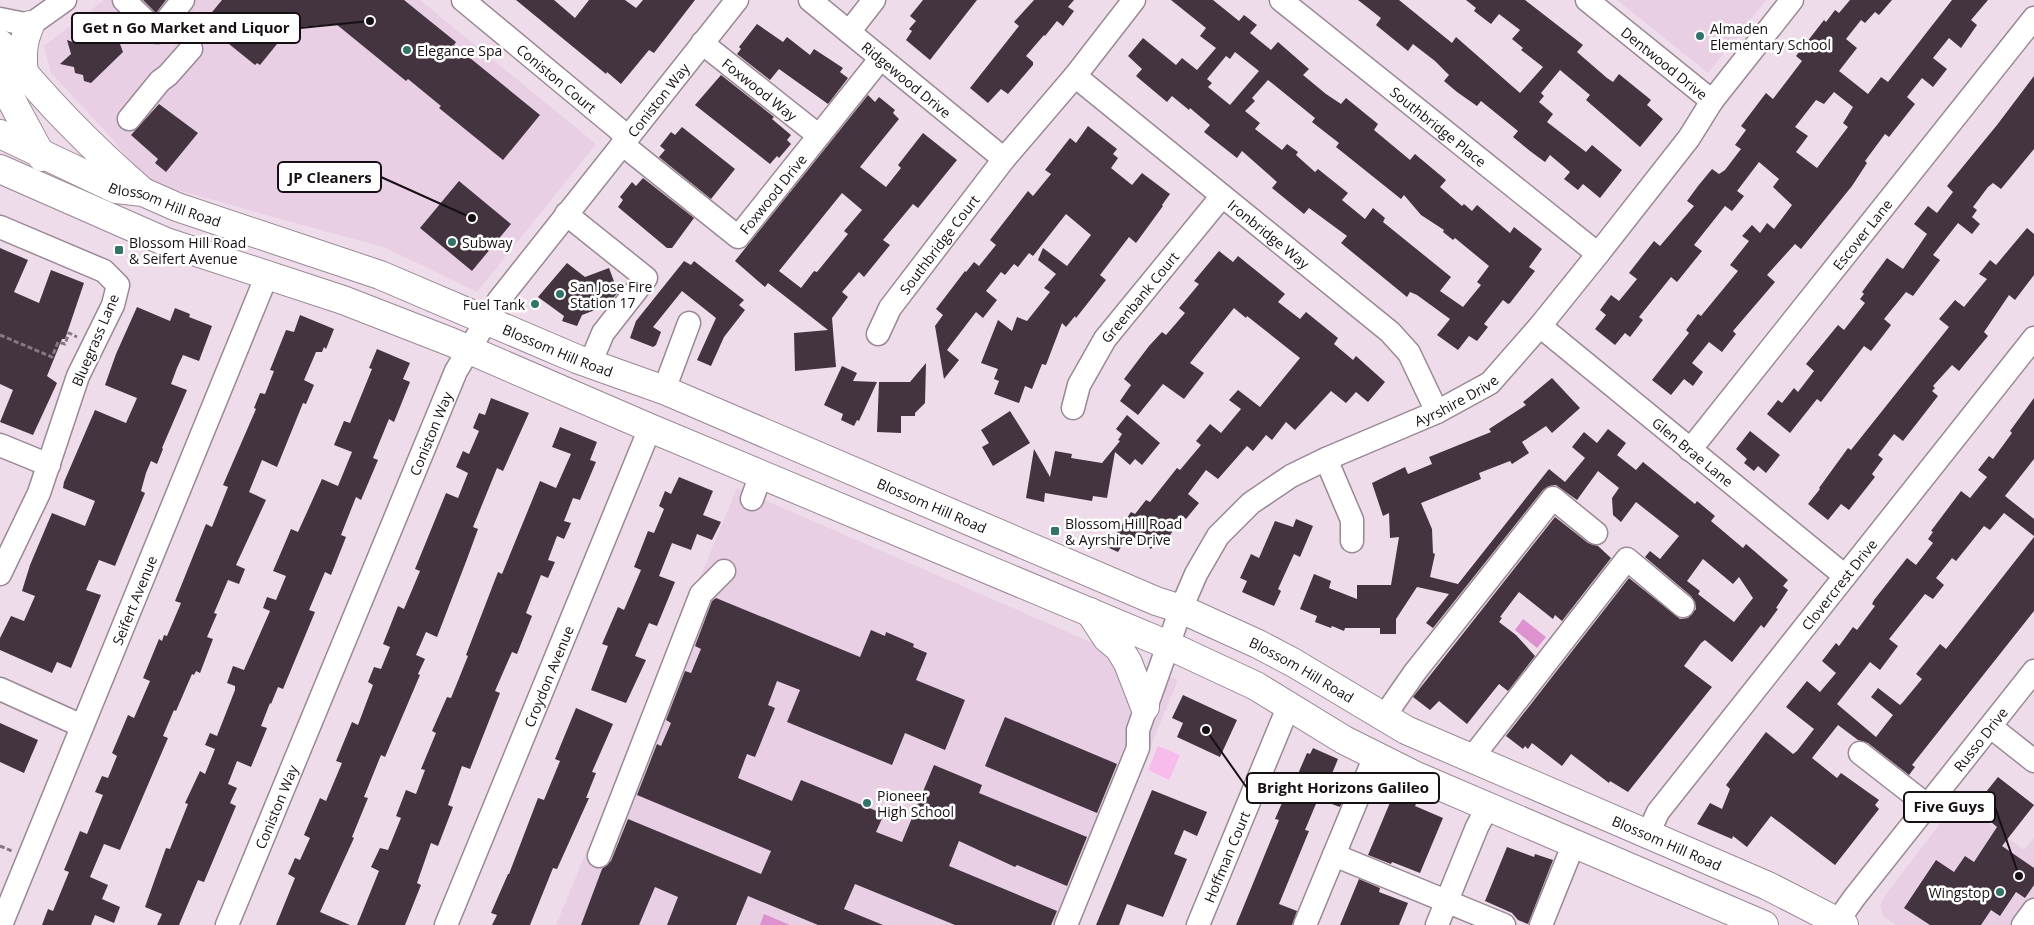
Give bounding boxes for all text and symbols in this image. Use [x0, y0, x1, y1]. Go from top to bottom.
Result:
callout: Get n Go Market and Liquor [72, 13, 300, 43]
text: Get n Go Market and Liquor [82, 17, 290, 37]
place label: Almaden Elementary School [1710, 19, 1831, 54]
street label: Dentwood Drive [1618, 22, 1712, 104]
marker: Almaden Elementary School [1694, 30, 1706, 42]
street label: Ridgewood Drive [858, 37, 956, 122]
street label: Coniston Court [513, 39, 601, 117]
place label: Elegance Spa [417, 41, 502, 60]
marker: Elegance Spa [401, 44, 413, 56]
street label: Foxwood Way [719, 53, 802, 125]
street label: Coniston Way [623, 58, 694, 141]
street label: Southbridge Place [1387, 82, 1491, 171]
street label: Foxwood Drive [735, 150, 810, 238]
callout: JP Cleaners [278, 162, 381, 192]
text: JP Cleaners [286, 167, 372, 187]
street label: Blossom Hill Road [106, 177, 224, 231]
street label: Southbridge Court [895, 191, 983, 298]
street label: Ironbridge Way [1224, 195, 1315, 273]
street label: Escover Lane [1828, 195, 1896, 273]
place label: Blossom Hill Road & Seifert Avenue [129, 233, 246, 268]
place label: Subway [462, 233, 513, 252]
marker: Subway [446, 236, 458, 248]
marker: Blossom Hill Road & Seifert Avenue [113, 244, 125, 256]
street label: Greenbank Court [1096, 247, 1183, 347]
place label: San Jose Fire Station 17 [570, 277, 653, 312]
marker: San Jose Fire Station 17 [554, 288, 566, 300]
street label: Bluegrass Lane [67, 291, 123, 389]
place label: Fuel Tank [463, 295, 526, 314]
marker: Fuel Tank [529, 298, 541, 310]
street label: Blossom Hill Road [500, 319, 616, 381]
street label: Ayrshire Drive [1411, 371, 1502, 430]
street label: Coniston Way [404, 387, 456, 478]
street label: Glen Brae Lane [1649, 413, 1738, 490]
street label: Blossom Hill Road [874, 473, 990, 537]
place label: Blossom Hill Road & Ayrshire Drive [1065, 514, 1182, 549]
marker: Blossom Hill Road & Ayrshire Drive [1049, 525, 1061, 537]
street label: Clovercrest Drive [1797, 535, 1881, 634]
street label: Seifert Avenue [107, 553, 161, 648]
street label: Croydon Avenue [519, 622, 577, 730]
street label: Blossom Hill Road [1247, 632, 1358, 706]
street label: Russo Drive [1949, 703, 2012, 775]
street label: Coniston Way [250, 761, 302, 852]
callout: Bright Horizons Galileo [1247, 773, 1439, 803]
text: Bright Horizons Galileo [1257, 777, 1429, 797]
place label: Pioneer High School [877, 786, 954, 821]
callout: Five Guys [1904, 792, 1995, 822]
text: Five Guys [1914, 796, 1984, 816]
marker: Pioneer High School [861, 797, 873, 809]
street label: Hoffman Court [1199, 808, 1254, 905]
street label: Blossom Hill Road [1609, 811, 1725, 874]
place label: Wingstop [1929, 883, 1990, 902]
marker: Wingstop [1994, 886, 2006, 898]

